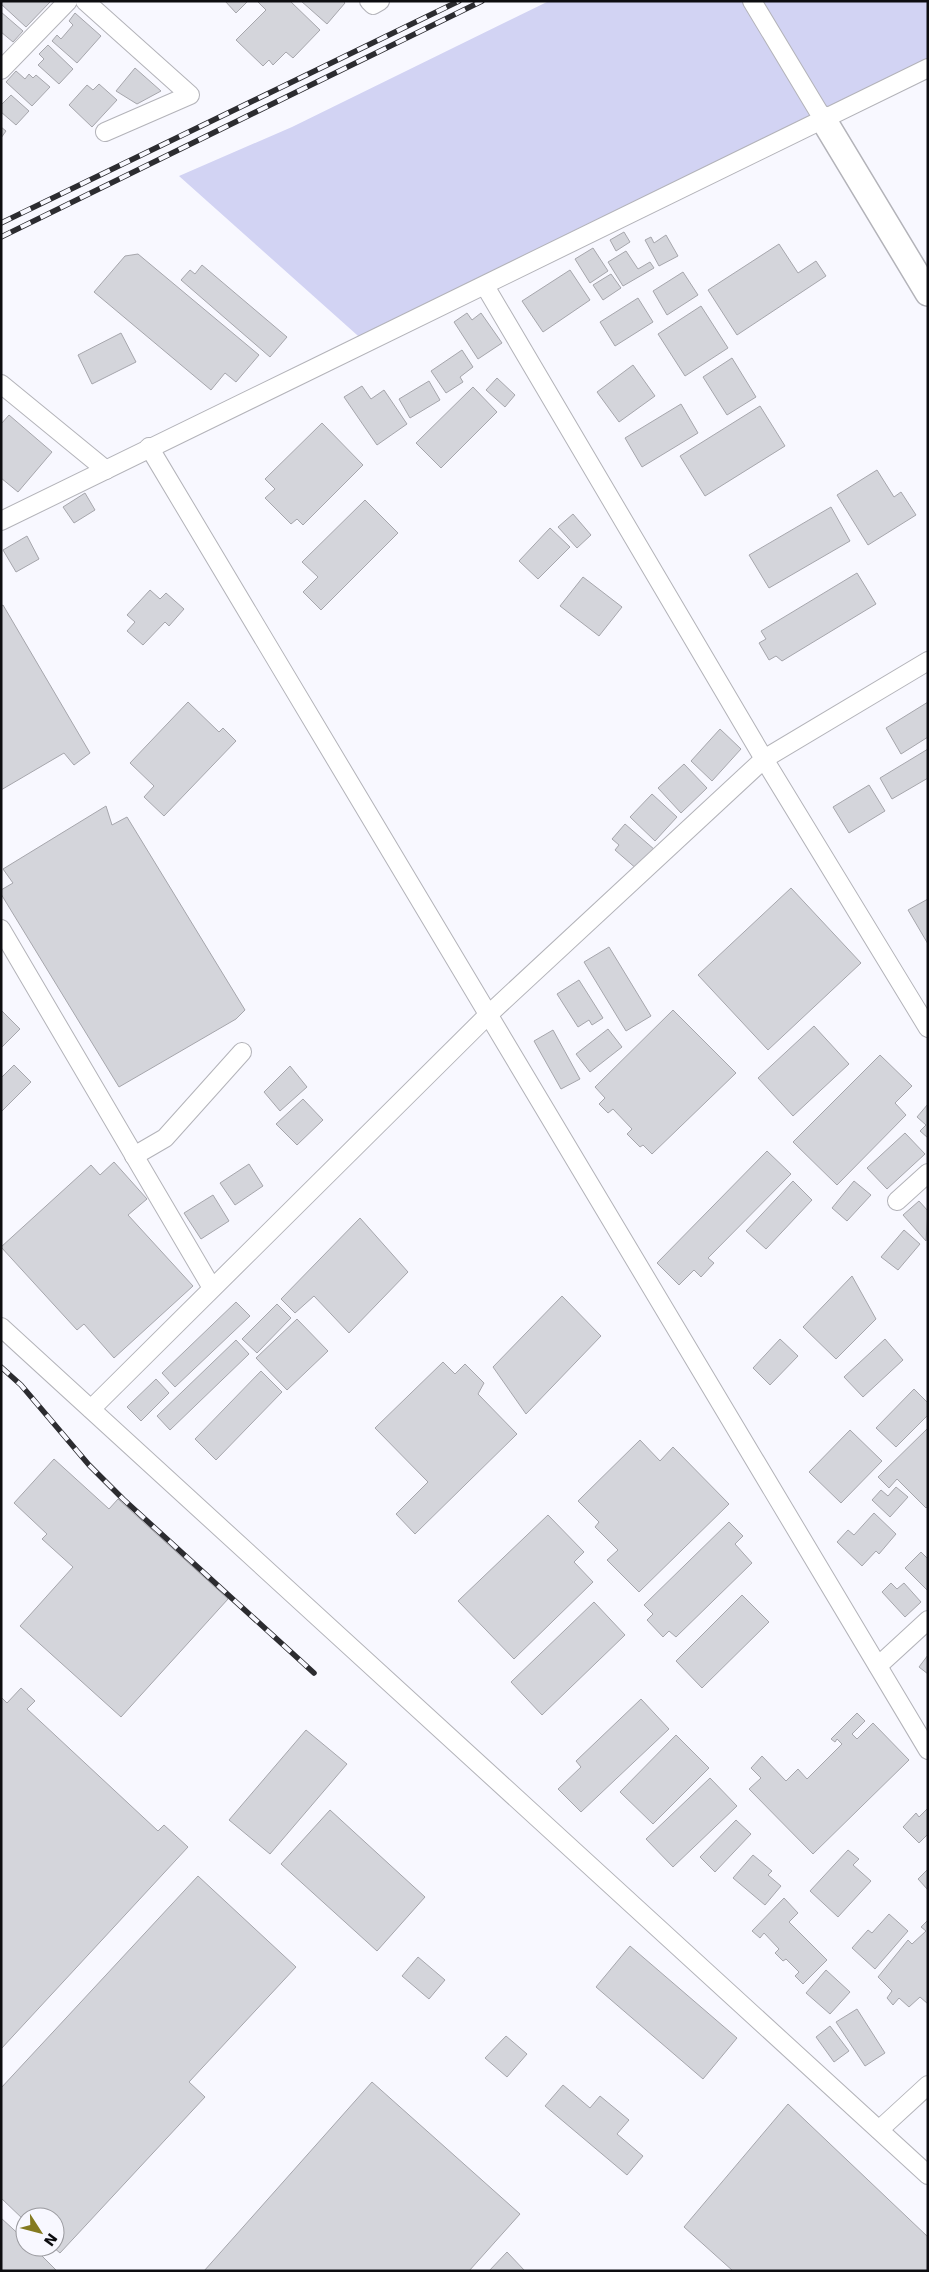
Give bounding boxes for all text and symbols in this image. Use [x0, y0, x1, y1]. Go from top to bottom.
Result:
north arrow [15, 2207, 65, 2257]
text: N [41, 2230, 60, 2249]

